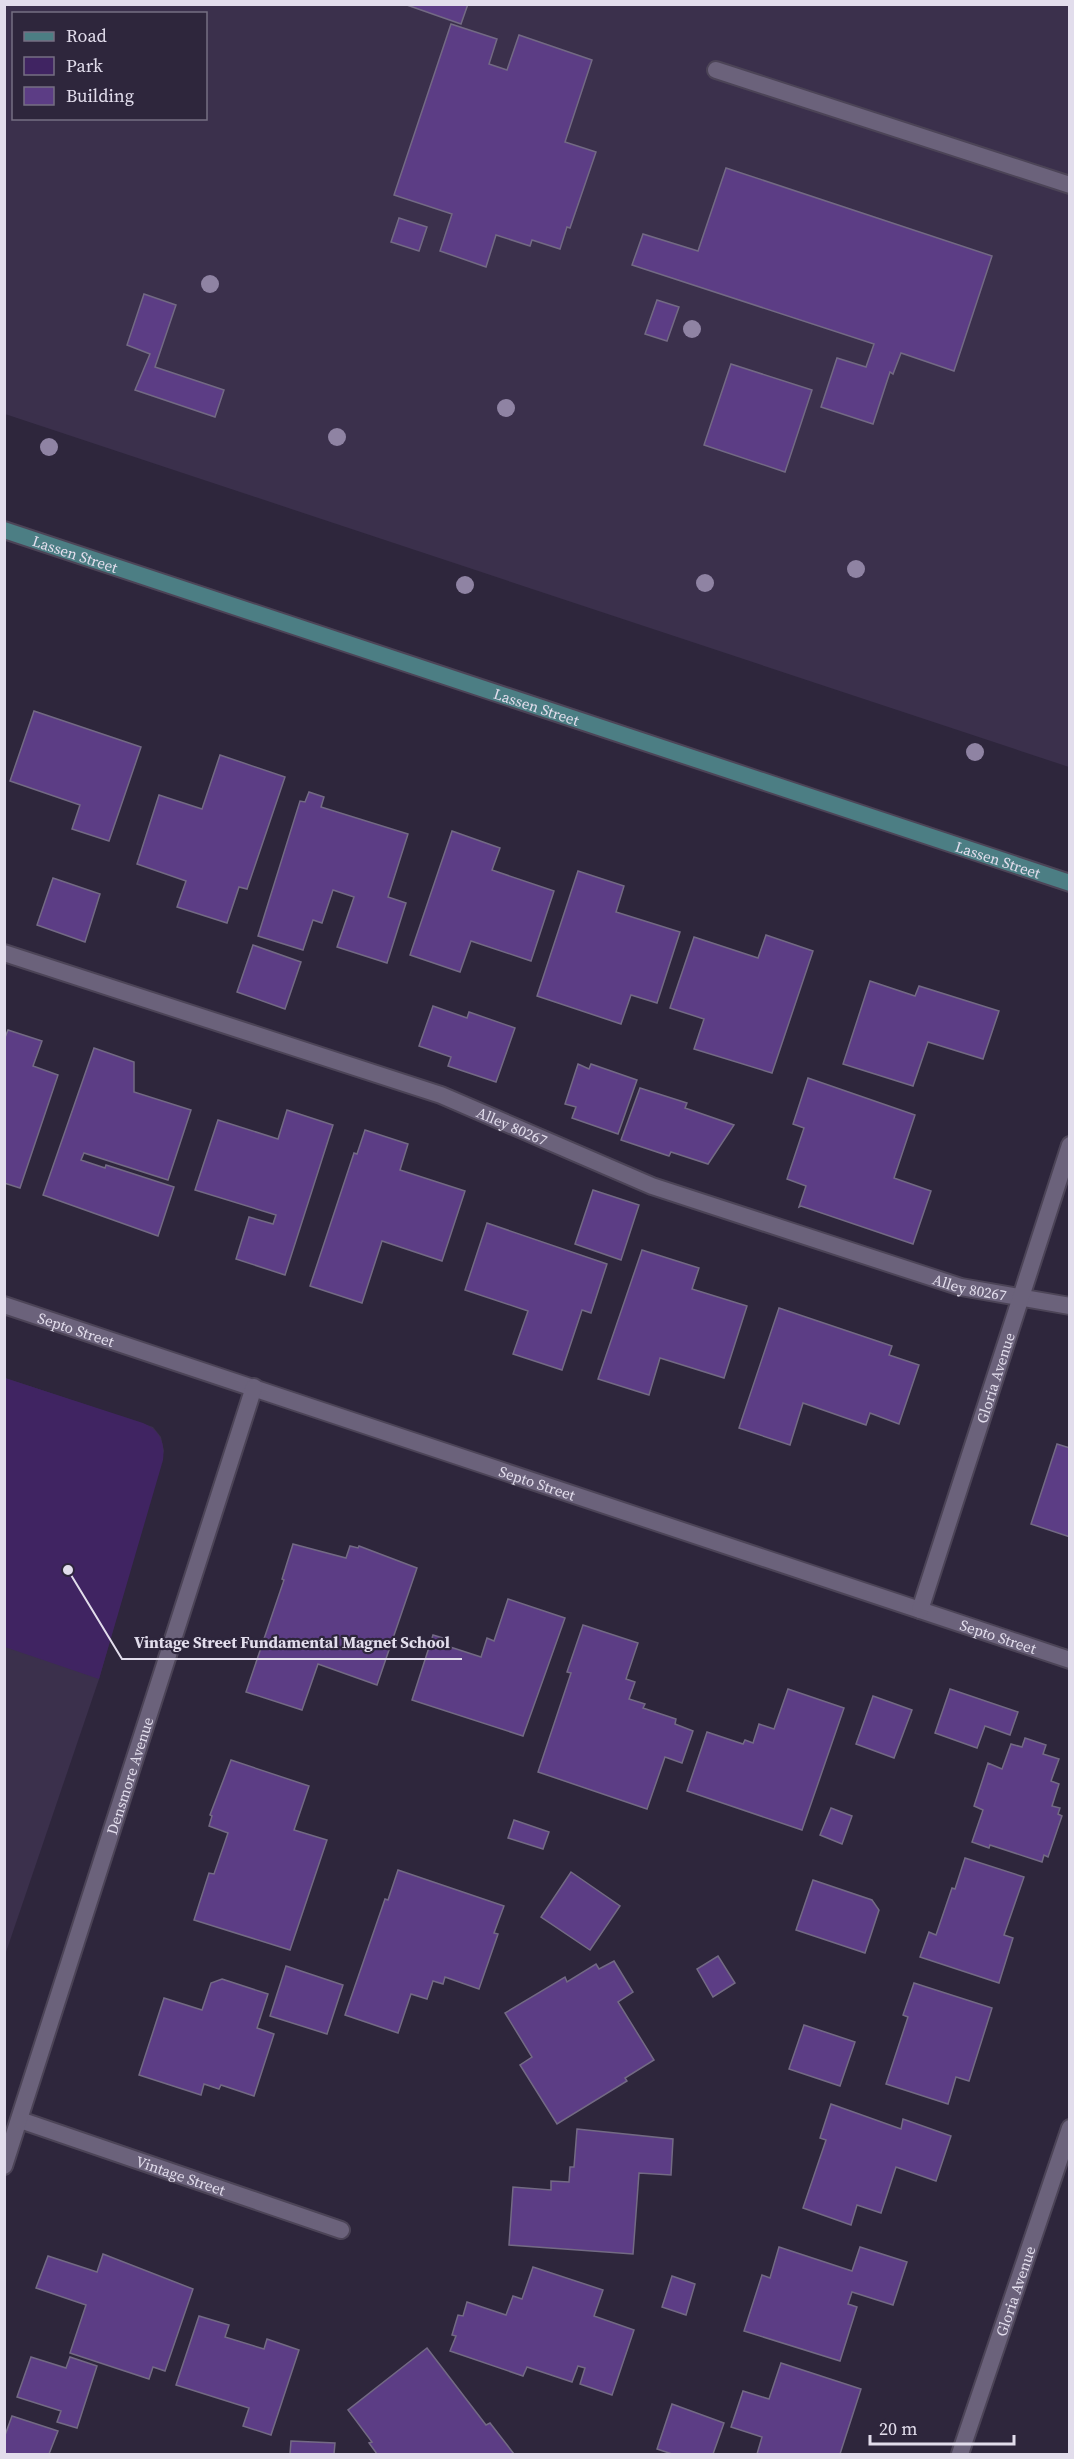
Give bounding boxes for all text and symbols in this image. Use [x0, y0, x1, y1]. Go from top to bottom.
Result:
legend [12, 12, 207, 120]
text: Road [66, 23, 107, 48]
text: Park [66, 53, 103, 78]
text: Building [66, 83, 134, 108]
street label: Lassen Street [30, 530, 121, 578]
street label: Lassen Street [491, 682, 582, 730]
street label: Lassen Street [953, 835, 1043, 883]
street label: Alley 80267 [473, 1101, 551, 1150]
street label: Alley 80267 [930, 1268, 1008, 1305]
street label: Septo Street [35, 1307, 117, 1352]
street label: Gloria Avenue [970, 1329, 1019, 1426]
street label: Septo Street [496, 1460, 578, 1505]
street label: Septo Street [957, 1614, 1039, 1659]
callout: Vintage Street Fundamental Magnet School [122, 1625, 462, 1659]
text: Vintage Street Fundamental Magnet School [134, 1631, 450, 1653]
street label: Densmore Avenue [101, 1714, 158, 1837]
street label: Vintage Street [133, 2150, 228, 2200]
street label: Gloria Avenue [990, 2243, 1040, 2339]
scale bar [870, 2408, 1014, 2446]
text: 20 m [879, 2416, 917, 2441]

